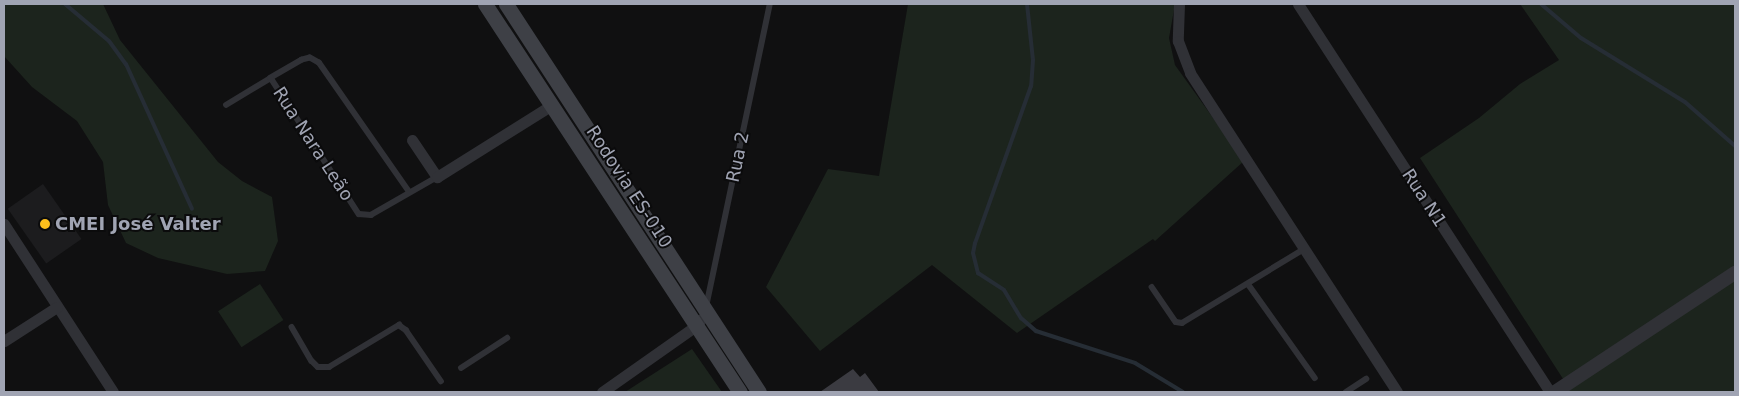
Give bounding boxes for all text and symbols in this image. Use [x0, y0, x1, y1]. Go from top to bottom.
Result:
street label: Rua Nara Leão [268, 83, 358, 205]
street label: Rodovia ES-010 [581, 122, 677, 252]
street label: Rua 2 [722, 130, 754, 184]
street label: Rua N1 [1397, 165, 1451, 231]
place label: CMEI José Valter [55, 213, 221, 235]
marker: CMEI José Valter [39, 218, 51, 230]

